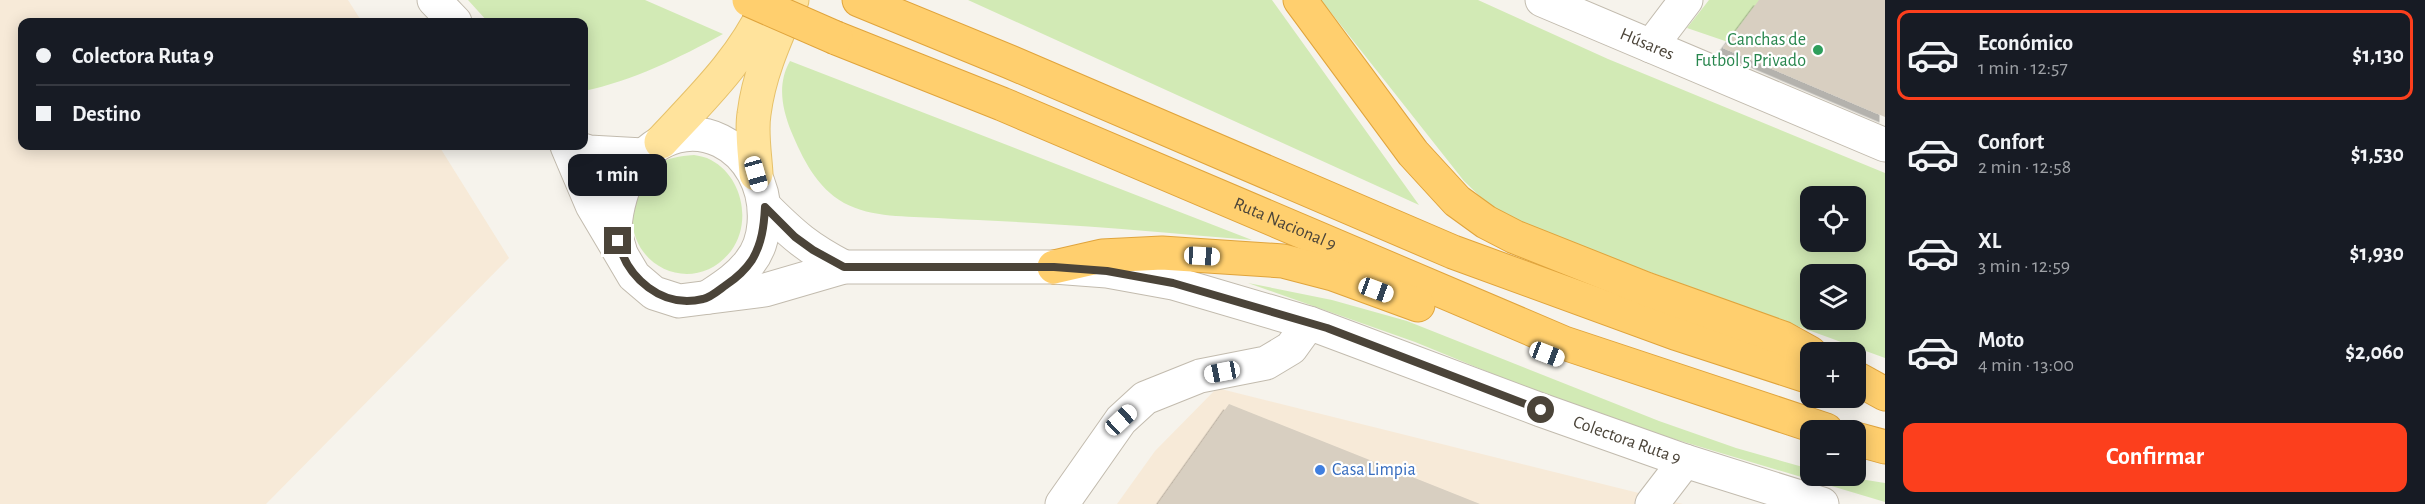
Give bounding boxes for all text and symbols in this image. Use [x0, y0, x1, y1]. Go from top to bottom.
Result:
street label: Húsares [1617, 25, 1677, 64]
icon: car [1906, 28, 1960, 82]
place label: Canchas de Futbol 5 Privado [1695, 31, 1806, 70]
text: Económico [1978, 32, 2073, 54]
marker: Canchas de Futbol 5 Privado [1811, 43, 1825, 57]
text: $1,130 [2352, 44, 2404, 66]
text: Colectora Ruta 9 [72, 45, 214, 67]
text: 1 min · 12:57 [1978, 58, 2068, 78]
text: Destino [72, 103, 141, 125]
icon: car [1906, 127, 1960, 181]
text: Confort [1978, 131, 2044, 153]
text: $1,530 [2351, 143, 2404, 165]
callout: 1 min [568, 154, 668, 196]
car [742, 154, 770, 194]
text: 2 min · 12:58 [1978, 157, 2071, 177]
text: 1 min [596, 165, 639, 185]
map controls [1800, 186, 1866, 486]
button: locate [1800, 186, 1866, 252]
street label: Ruta Nacional 9 [1231, 195, 1339, 254]
icon: car [1906, 226, 1960, 280]
route end [604, 227, 631, 254]
text: XL [1978, 230, 2001, 252]
text: $1,930 [2350, 242, 2404, 264]
car [1184, 246, 1220, 266]
text: 3 min · 12:59 [1978, 256, 2070, 276]
button: layers [1800, 264, 1866, 330]
car [1356, 275, 1396, 305]
icon: car [1906, 325, 1960, 379]
text: Moto [1978, 329, 2024, 351]
car [1527, 339, 1567, 369]
text: $2,060 [2345, 341, 2404, 363]
button: + [1800, 342, 1866, 408]
text: 4 min · 13:00 [1978, 355, 2074, 375]
car [1203, 360, 1241, 384]
route start [1527, 396, 1554, 423]
car [1102, 401, 1140, 439]
street label: Colectora Ruta 9 [1571, 413, 1683, 468]
button: − [1800, 420, 1866, 486]
button: Confirmar [1903, 423, 2407, 492]
place label: Casa Limpia [1332, 461, 1416, 479]
marker: Casa Limpia [1313, 463, 1327, 477]

